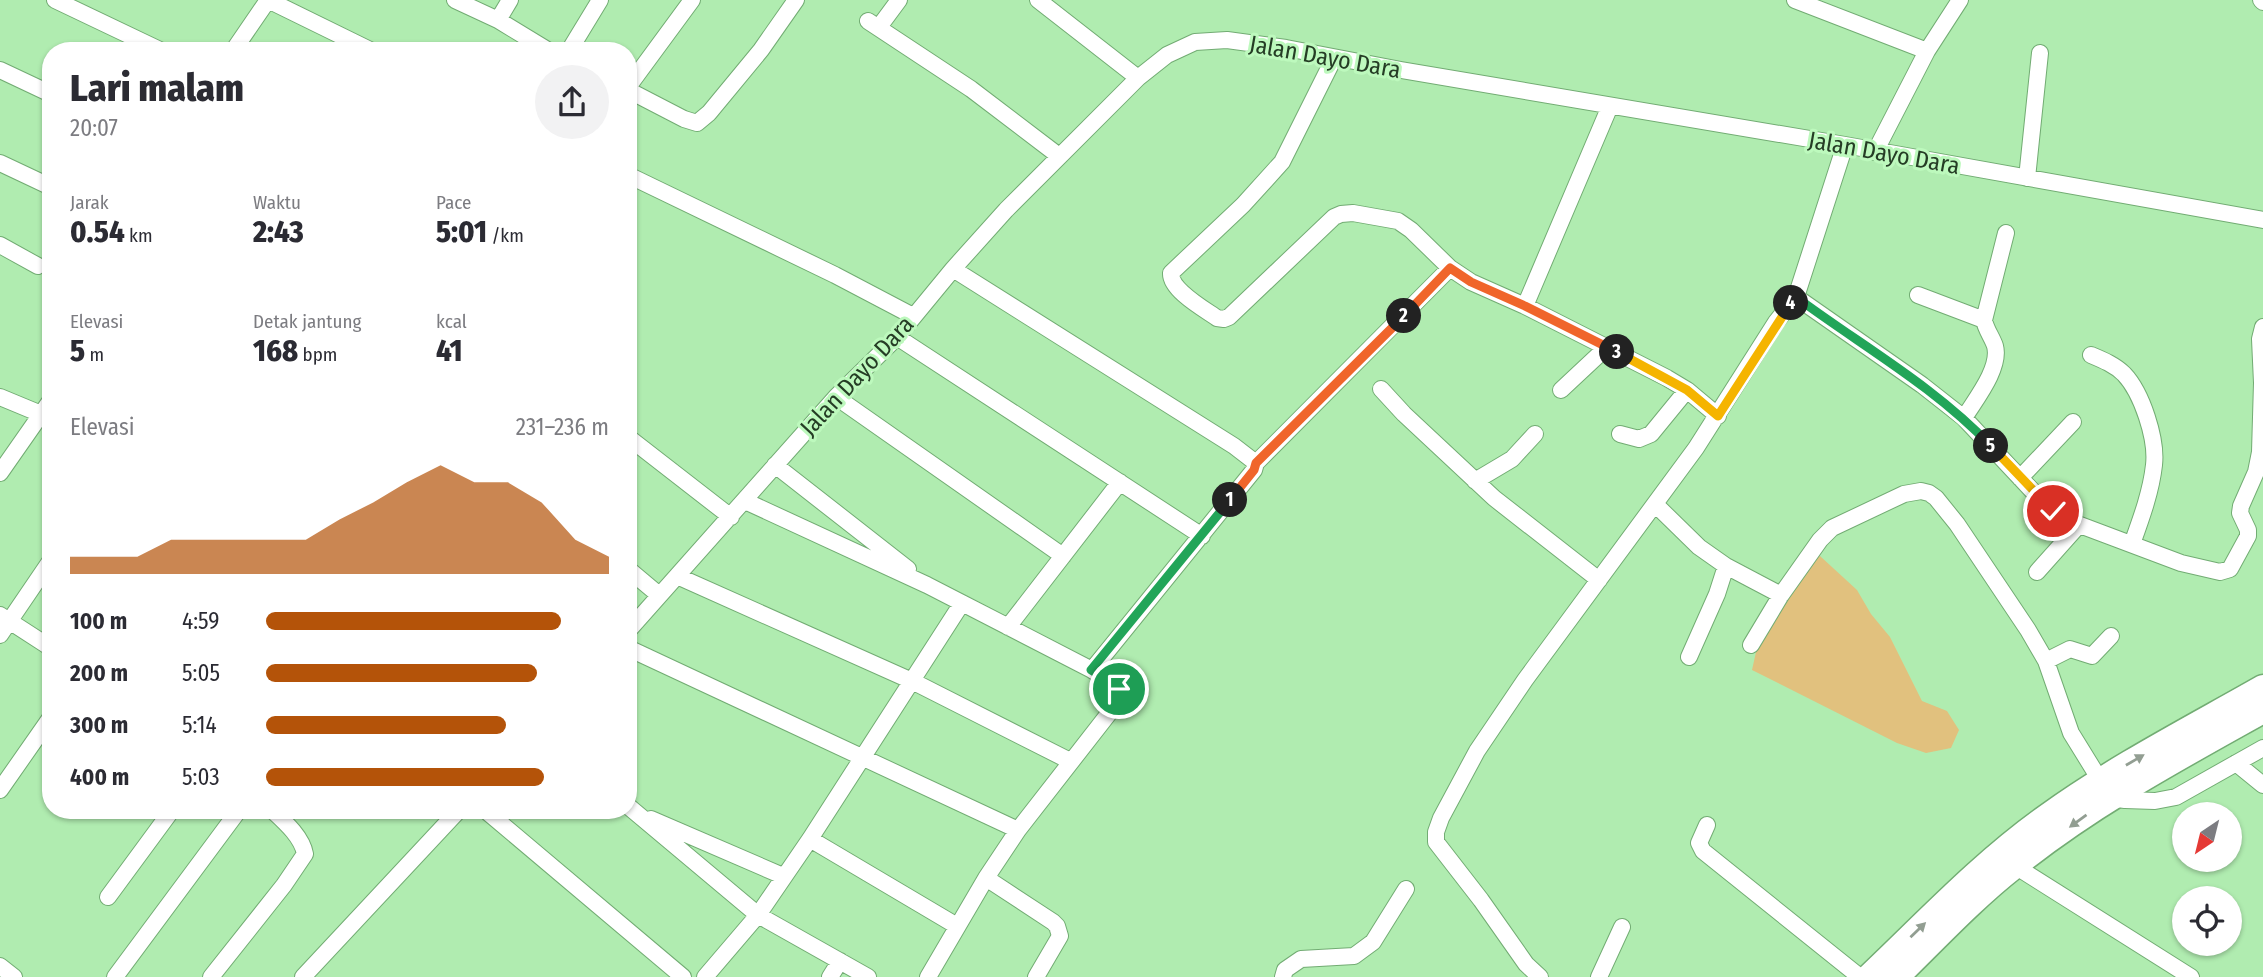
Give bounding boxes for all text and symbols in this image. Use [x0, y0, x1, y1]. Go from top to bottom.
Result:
street label: Jalan Dayo Dara [1247, 30, 1403, 84]
text: Lari malam [70, 65, 244, 111]
button: share [535, 65, 609, 139]
text: 20:07 [70, 114, 118, 142]
street label: Jalan Dayo Dara [1806, 126, 1962, 180]
text: Jarak [70, 191, 109, 214]
text: Waktu [253, 191, 301, 214]
text: Pace [436, 191, 471, 214]
text: 0.54 [70, 214, 125, 250]
text: 2:43 [253, 214, 304, 250]
text: 5:01 [436, 214, 487, 250]
text: km [125, 224, 153, 247]
text: /km [487, 224, 524, 247]
pin: 4 [1774, 286, 1809, 320]
text: 4 [1786, 291, 1795, 314]
pin: 2 [1386, 298, 1422, 334]
text: 2 [1399, 304, 1408, 327]
text: Elevasi [70, 310, 123, 333]
text: Detak jantung [253, 310, 361, 333]
text: kcal [436, 310, 467, 333]
street label: Jalan Dayo Dara [795, 310, 919, 442]
text: 5 [70, 333, 85, 369]
text: 168 [253, 333, 298, 369]
text: 41 [436, 333, 463, 369]
pin: 3 [1600, 334, 1634, 370]
text: 3 [1612, 340, 1621, 363]
text: m [85, 343, 104, 366]
text: bpm [298, 343, 337, 366]
text: Elevasi [70, 413, 135, 441]
text: 231–236 m [516, 413, 609, 441]
pin: 5 [1974, 428, 2008, 464]
text: 5 [1986, 434, 1995, 457]
pin [2023, 481, 2083, 541]
pin: 1 [1212, 482, 1248, 518]
text: 1 [1225, 488, 1234, 511]
icon: check [2034, 492, 2072, 530]
text: 100 m [70, 607, 127, 635]
text: 4:59 [182, 607, 220, 635]
text: 200 m [70, 659, 128, 687]
text: 5:05 [182, 659, 220, 687]
pin [1089, 659, 1149, 719]
icon: arrive [1100, 670, 1138, 708]
text: 300 m [70, 711, 128, 739]
text: 5:14 [182, 711, 217, 739]
one-way arrow [2125, 754, 2144, 767]
text: 400 m [70, 763, 129, 791]
text: 5:03 [182, 763, 220, 791]
north arrow [2172, 802, 2242, 872]
map controls [2172, 802, 2242, 956]
one-way arrow [2069, 814, 2087, 828]
button: locate [2172, 886, 2242, 956]
one-way arrow [1909, 921, 1926, 938]

